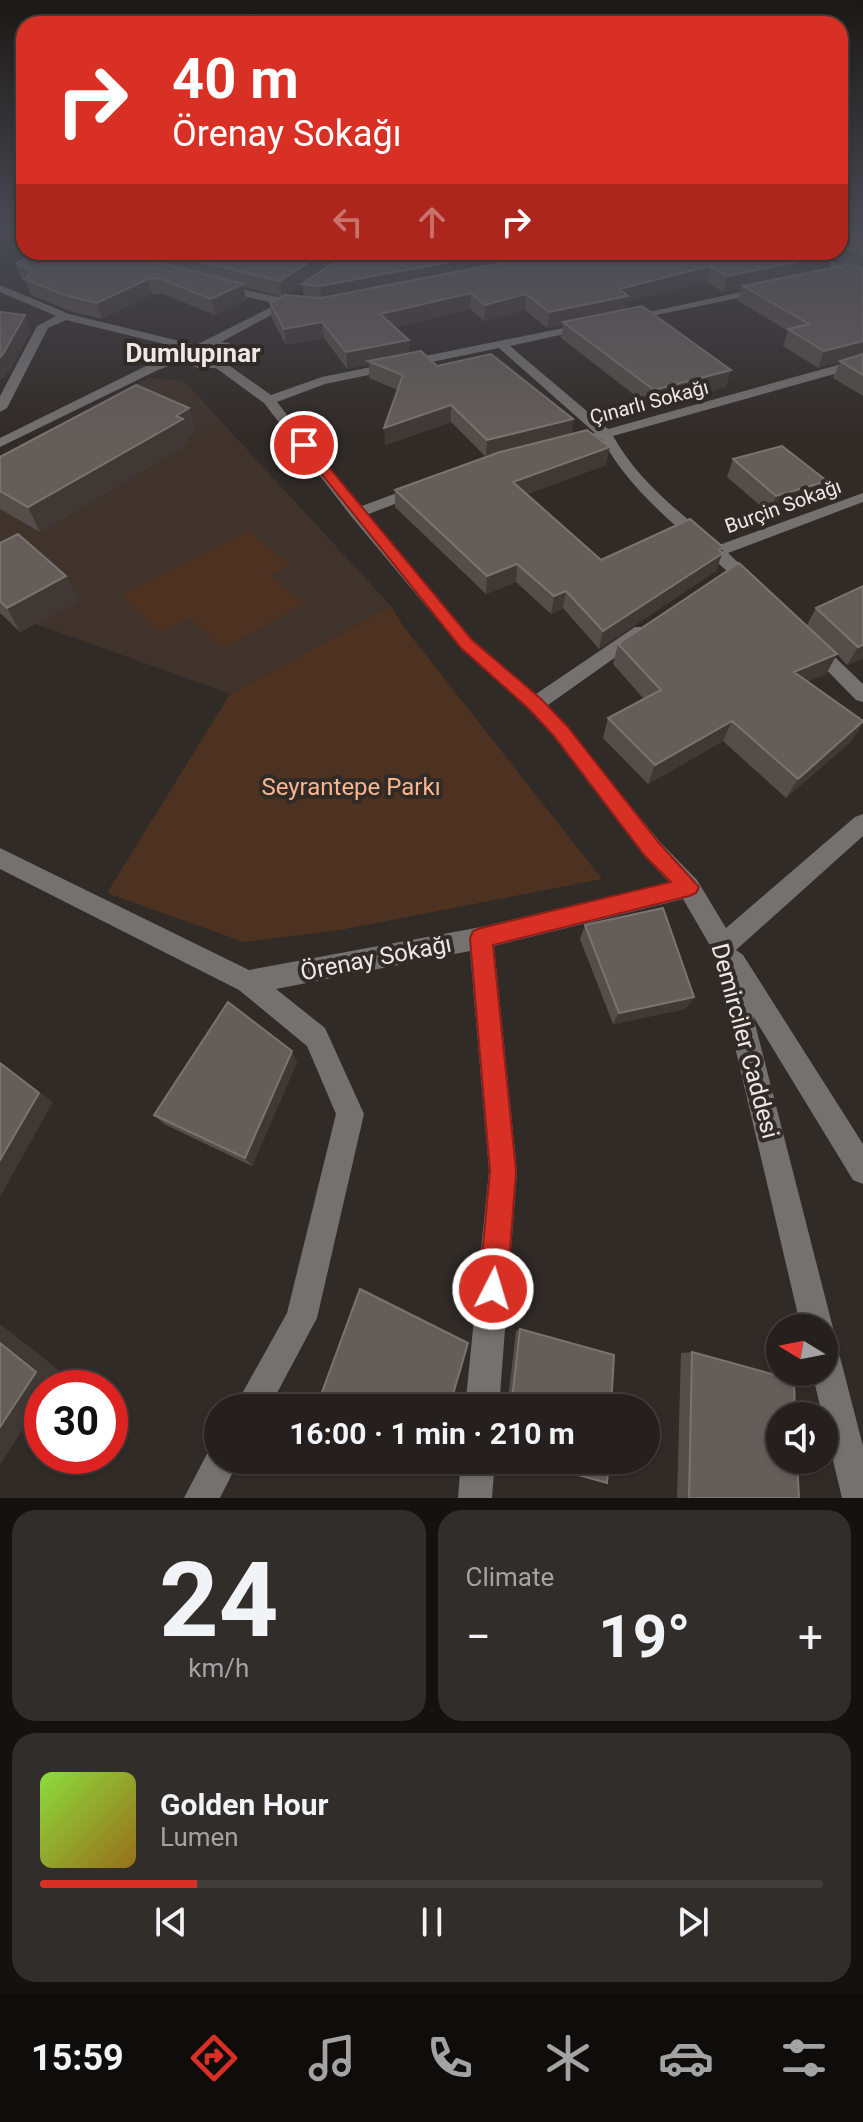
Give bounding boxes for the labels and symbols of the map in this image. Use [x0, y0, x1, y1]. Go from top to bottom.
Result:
district label: Dumlupınar [125, 338, 261, 368]
street label: Çınarlı Sokağı [587, 375, 711, 429]
pin [270, 411, 338, 479]
street label: Burçin Sokağı [722, 474, 844, 538]
park label: Seyrantepe Parkı [261, 773, 441, 801]
street label: Örenay Sokağı [298, 930, 454, 986]
street label: Demirciler Caddesi [705, 940, 785, 1142]
position arrow [451, 1247, 535, 1331]
north arrow [766, 1314, 838, 1386]
speed limit sign: 30 [24, 1370, 128, 1474]

